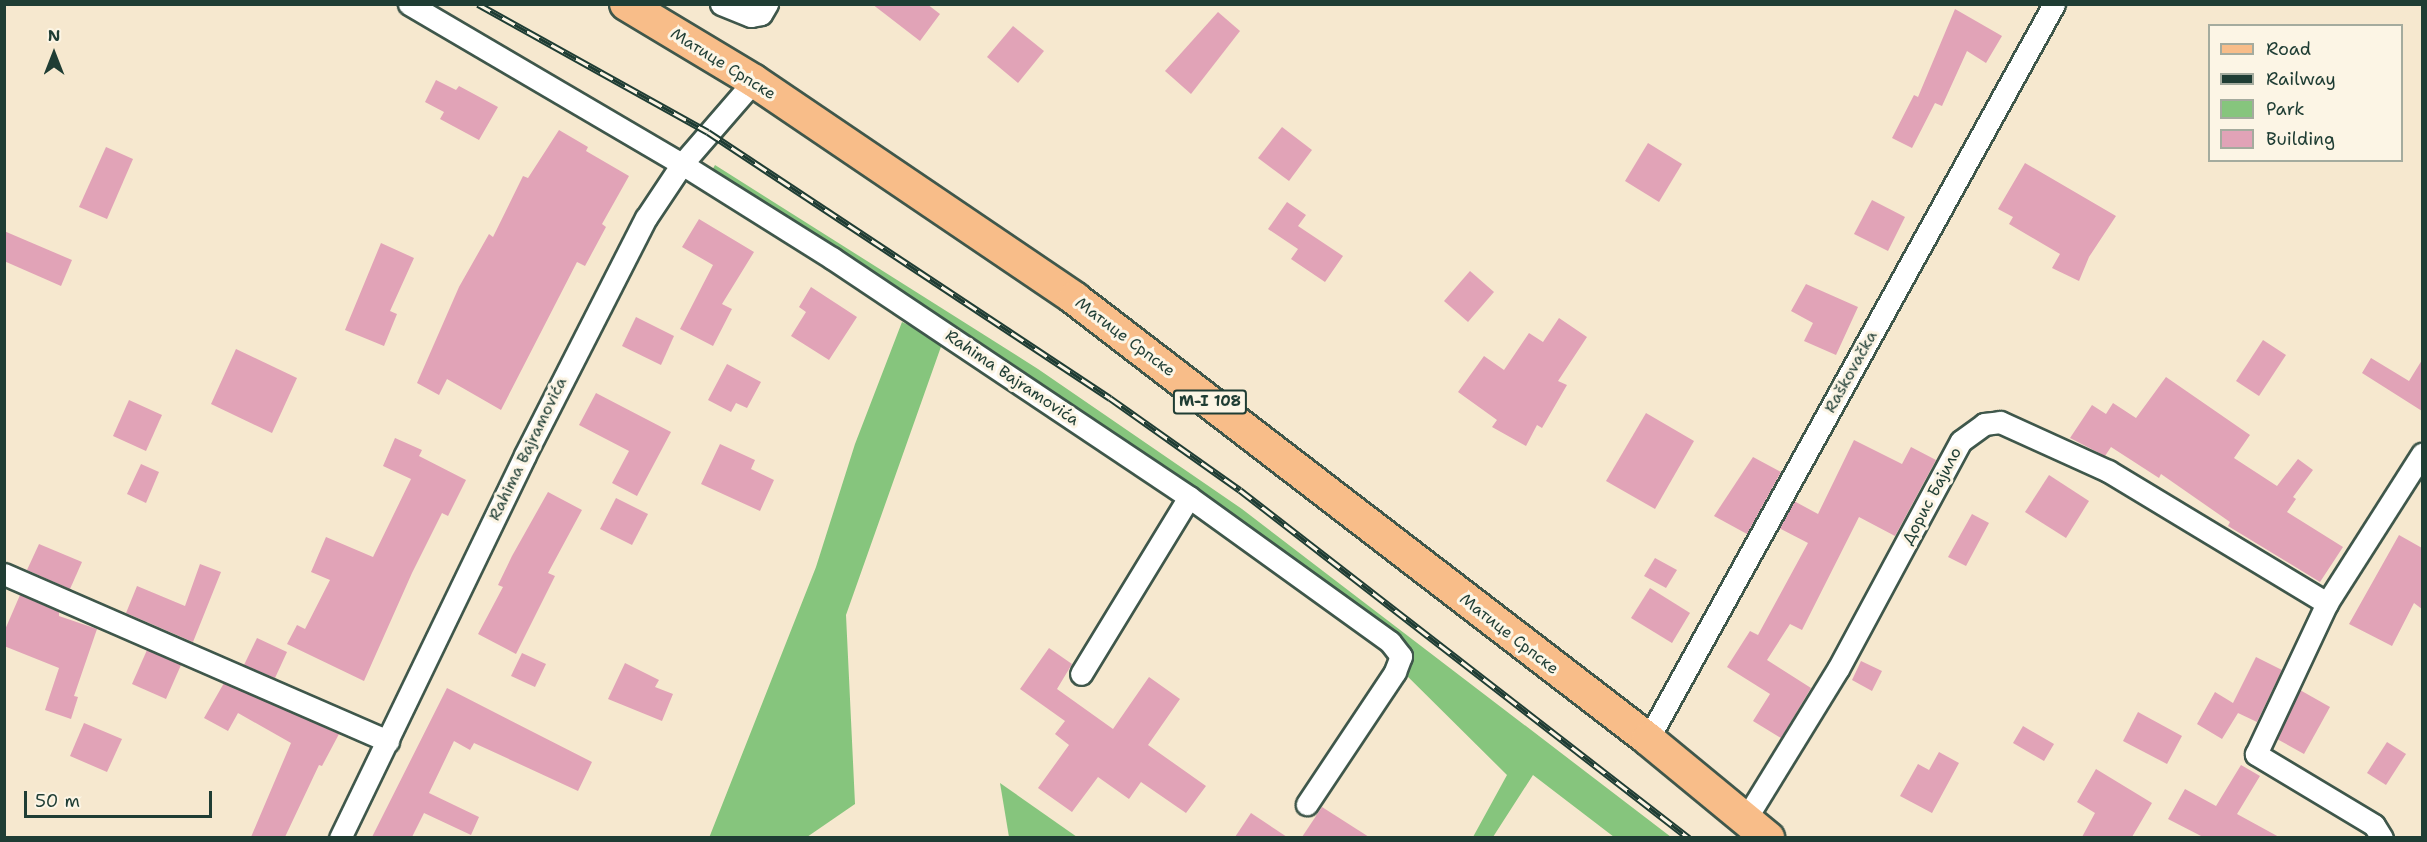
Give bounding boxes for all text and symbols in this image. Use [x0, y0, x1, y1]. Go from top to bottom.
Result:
north arrow [24, 24, 84, 84]
street label: Матице Српске [667, 24, 779, 104]
legend [2208, 24, 2403, 162]
text: N [48, 25, 60, 46]
text: Road [2266, 37, 2311, 61]
text: Railway [2266, 67, 2336, 91]
text: Park [2266, 97, 2305, 121]
text: Building [2266, 127, 2335, 151]
street label: Матице Српске [1071, 293, 1179, 381]
street label: Rahima Bajramovića [942, 326, 1082, 430]
street label: Raškovačka [1821, 328, 1881, 416]
street label: Rahima Bajramovića [485, 374, 571, 524]
road number: M-I 108 [1172, 390, 1248, 414]
street label: Дорис Бајило [1898, 444, 1966, 548]
street label: Матице Српске [1456, 590, 1562, 678]
scale bar [27, 779, 214, 817]
text: 50 m [35, 789, 80, 813]

